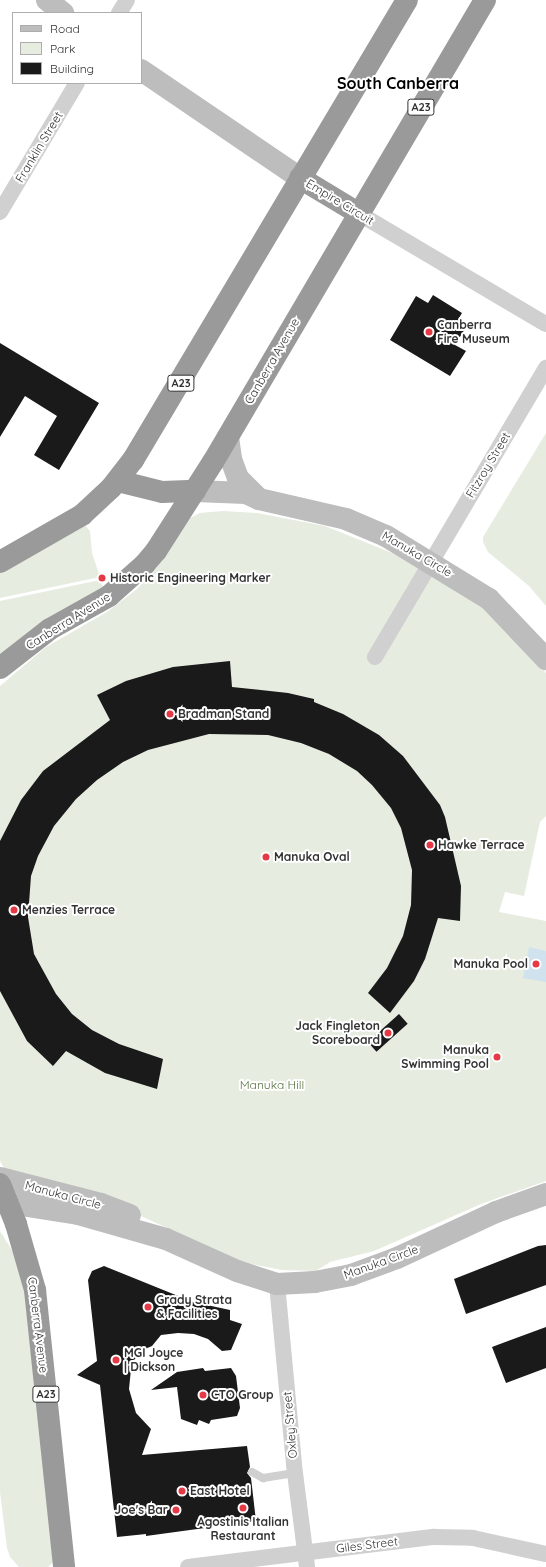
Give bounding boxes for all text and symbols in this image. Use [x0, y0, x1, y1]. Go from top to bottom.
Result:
legend [12, 12, 142, 84]
text: Road [50, 21, 80, 36]
text: Park [50, 41, 75, 56]
text: Building [50, 61, 94, 76]
district label: South Canberra [337, 73, 459, 93]
road number: A23 [407, 98, 435, 116]
street label: Franklin Street [12, 109, 66, 185]
street label: Empire Circuit [304, 176, 376, 228]
street label: Canberra Avenue [242, 315, 302, 407]
place label: Canberra Fire Museum [437, 318, 510, 346]
marker: Canberra Fire Museum [424, 327, 434, 337]
road number: A23 [167, 374, 195, 392]
street label: Fitzroy Street [463, 430, 513, 500]
street label: Manuka Circle [380, 528, 454, 580]
place label: Historic Engineering Marker [110, 571, 271, 585]
marker: Historic Engineering Marker [97, 573, 107, 583]
street label: Canberra Avenue [23, 589, 113, 653]
place label: Bradman Stand [178, 707, 269, 721]
marker: Bradman Stand [165, 709, 175, 719]
place label: Hawke Terrace [438, 838, 525, 852]
marker: Hawke Terrace [425, 840, 435, 850]
place label: Manuka Oval [274, 850, 350, 864]
marker: Manuka Oval [261, 852, 271, 862]
place label: Menzies Terrace [22, 903, 115, 917]
marker: Menzies Terrace [9, 905, 19, 915]
place label: Manuka Pool [453, 957, 528, 971]
marker: Manuka Pool [531, 959, 541, 969]
place label: Jack Fingleton Scoreboard [295, 1019, 380, 1047]
marker: Jack Fingleton Scoreboard [383, 1028, 393, 1038]
place label: Manuka Swimming Pool [401, 1043, 489, 1071]
marker: Manuka Swimming Pool [492, 1052, 502, 1062]
park label: Manuka Hill [240, 1078, 304, 1092]
street label: Manuka Circle [23, 1178, 103, 1212]
street label: Manuka Circle [342, 1242, 420, 1282]
street label: Canberra Avenue [25, 1276, 51, 1374]
place label: Grady Strata & Facilities [156, 1293, 232, 1321]
marker: Grady Strata & Facilities [143, 1302, 153, 1312]
place label: MGI Joyce | Dickson [124, 1346, 183, 1374]
marker: MGI Joyce | Dickson [111, 1355, 121, 1365]
road number: A23 [32, 1385, 60, 1403]
place label: CTO Group [211, 1388, 274, 1402]
marker: CTO Group [198, 1390, 208, 1400]
street label: Oxley Street [280, 1391, 300, 1459]
place label: East Hotel [190, 1484, 250, 1498]
marker: East Hotel [177, 1486, 187, 1496]
place label: Joe's Bar [115, 1503, 168, 1517]
marker: Agostinis Italian Restaurant [238, 1503, 248, 1513]
marker: Joe's Bar [171, 1505, 181, 1515]
place label: Agostinis Italian Restaurant [197, 1515, 289, 1543]
street label: Giles Street [335, 1534, 399, 1556]

